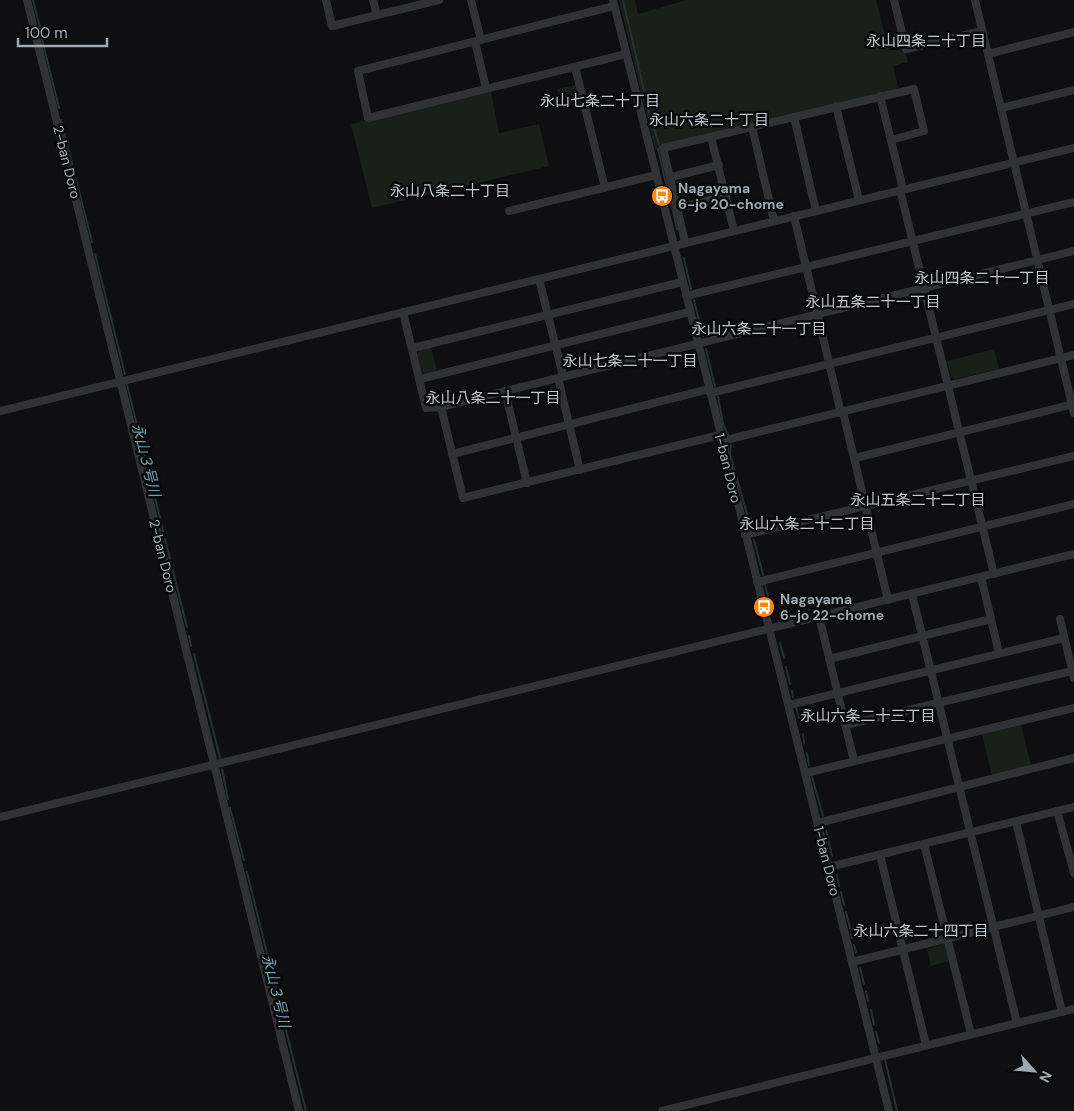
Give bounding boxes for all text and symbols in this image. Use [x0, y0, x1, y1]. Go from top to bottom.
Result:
scale bar [18, 15, 106, 47]
text: 100 m [25, 23, 68, 43]
district label: 永山四条二十丁目 [866, 31, 986, 51]
district label: 永山七条二十丁目 [540, 91, 660, 111]
district label: 永山六条二十丁目 [649, 110, 769, 130]
street label: 2-ban Doro [49, 123, 85, 201]
place label: Nagayama 6-jo 20-chome [678, 179, 784, 213]
district label: 永山八条二十丁目 [390, 181, 510, 201]
bus stop icon: Nagayama 6-jo 20-chome [650, 184, 674, 208]
district label: 永山四条二十一丁目 [914, 268, 1050, 288]
district label: 永山五条二十一丁目 [805, 292, 941, 312]
district label: 永山六条二十一丁目 [691, 319, 827, 339]
district label: 永山七条二十一丁目 [562, 351, 698, 371]
district label: 永山八条二十一丁目 [425, 388, 561, 408]
water label: 永山３号川 [127, 421, 165, 501]
street label: 1-ban Doro [711, 431, 745, 505]
district label: 永山五条二十二丁目 [850, 490, 986, 510]
district label: 永山六条二十二丁目 [739, 514, 875, 534]
street label: 2-ban Doro [145, 517, 181, 595]
place label: Nagayama 6-jo 22-chome [780, 590, 884, 624]
bus stop icon: Nagayama 6-jo 22-chome [752, 595, 776, 619]
district label: 永山六条二十三丁目 [800, 706, 936, 726]
street label: 1-ban Doro [810, 824, 844, 898]
district label: 永山六条二十四丁目 [853, 921, 989, 941]
water label: 永山３号川 [257, 952, 295, 1032]
north arrow [1009, 1046, 1059, 1096]
text: N [1035, 1068, 1056, 1086]

